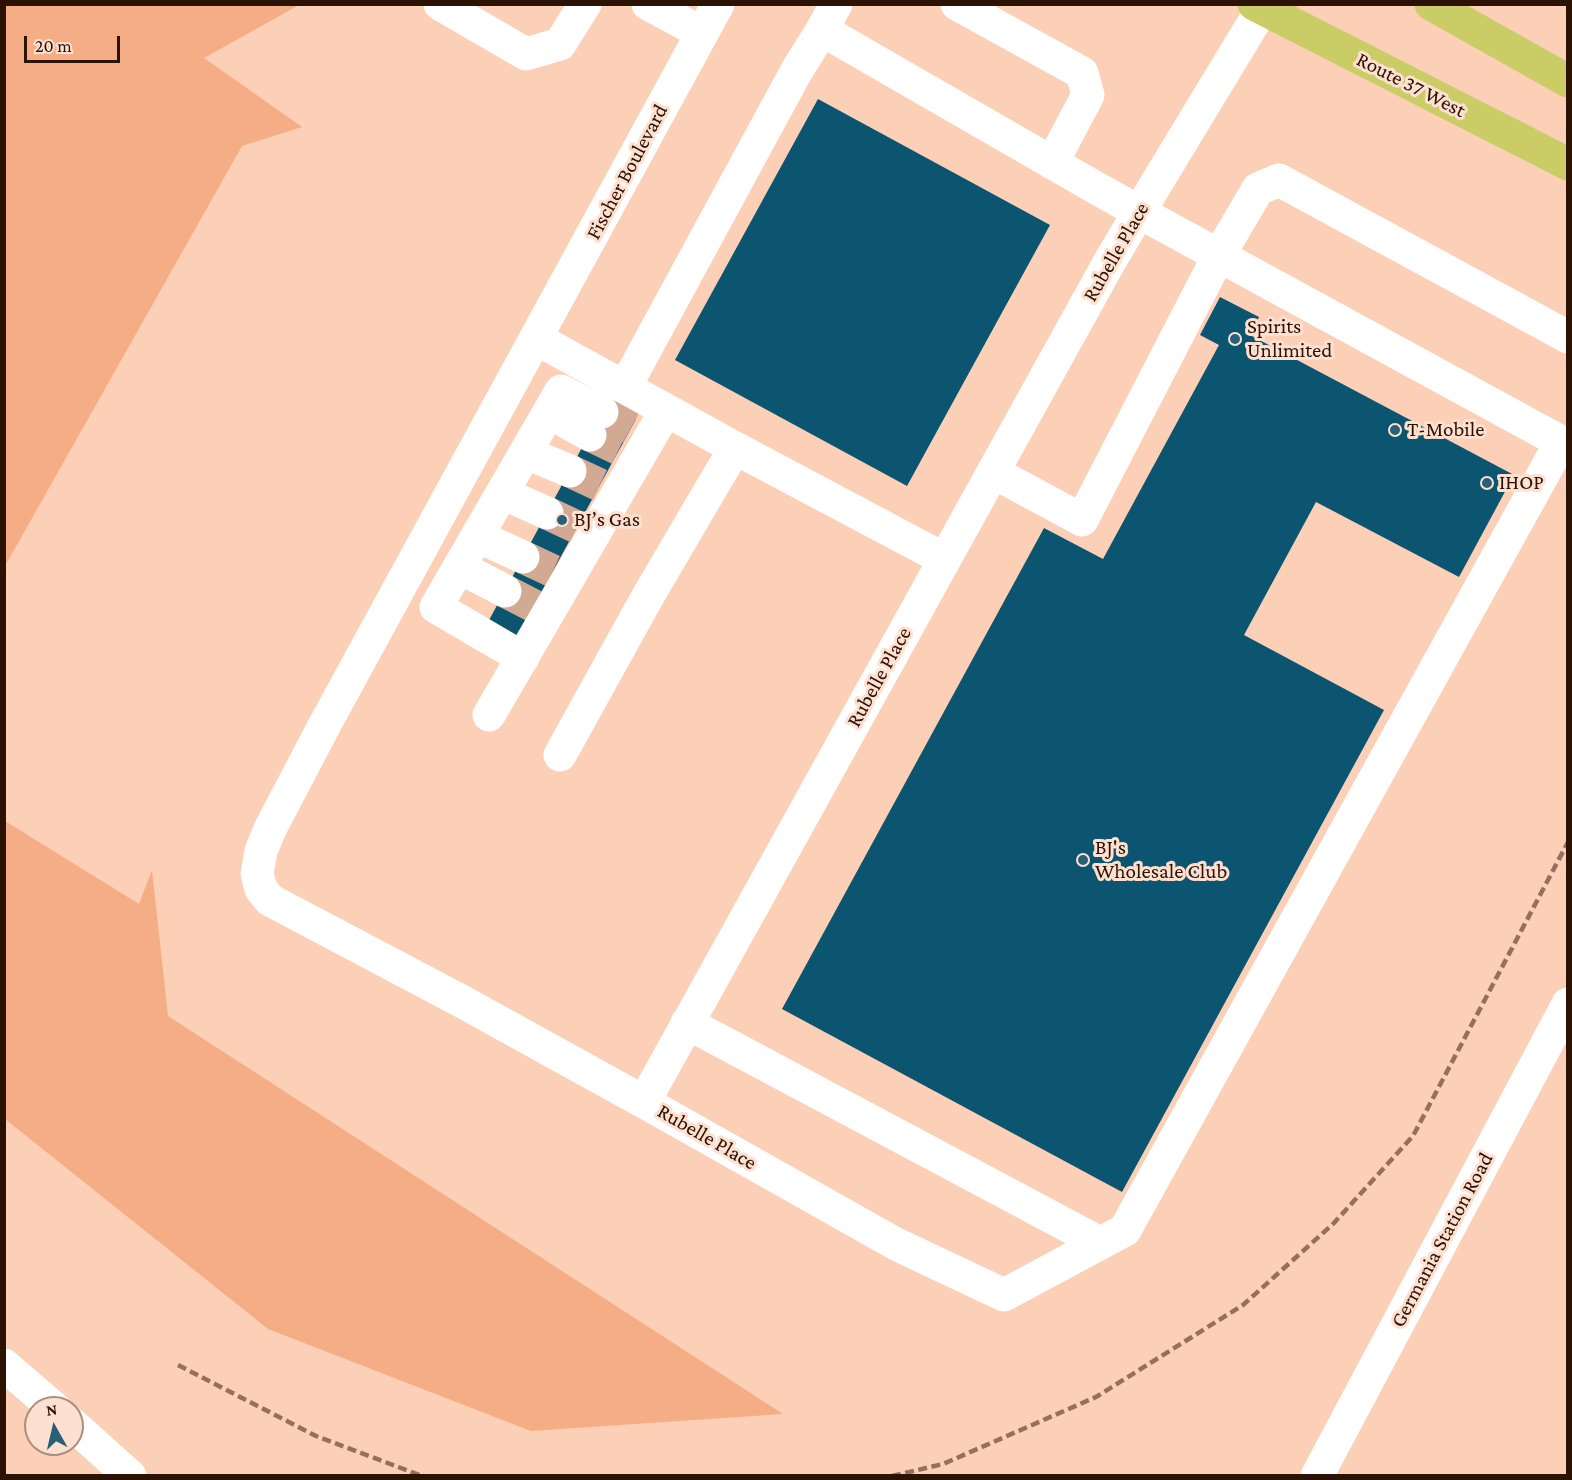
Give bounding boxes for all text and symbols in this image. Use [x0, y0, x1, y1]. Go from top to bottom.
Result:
scale bar [27, 24, 123, 62]
text: 20 m [35, 36, 72, 56]
street label: Route 37 West [1352, 47, 1470, 123]
street label: Fischer Boulevard [581, 100, 673, 244]
street label: Rubelle Place [1077, 198, 1155, 306]
place label: Spirits Unlimited [1247, 314, 1332, 364]
marker: Spirits Unlimited [1228, 332, 1242, 346]
place label: T-Mobile [1407, 417, 1485, 443]
marker: T-Mobile [1388, 423, 1402, 437]
place label: IHOP [1499, 470, 1544, 496]
marker: IHOP [1480, 476, 1494, 490]
place label: BJ’s Gas [574, 507, 640, 533]
marker: BJ’s Gas [555, 513, 569, 527]
street label: Rubelle Place [841, 623, 917, 731]
place label: BJ's Wholesale Club [1095, 835, 1227, 885]
marker: BJ's Wholesale Club [1076, 853, 1090, 867]
street label: Rubelle Place [653, 1098, 761, 1176]
street label: Germania Station Road [1385, 1148, 1499, 1332]
north arrow [24, 1396, 84, 1456]
text: N [45, 1400, 58, 1419]

